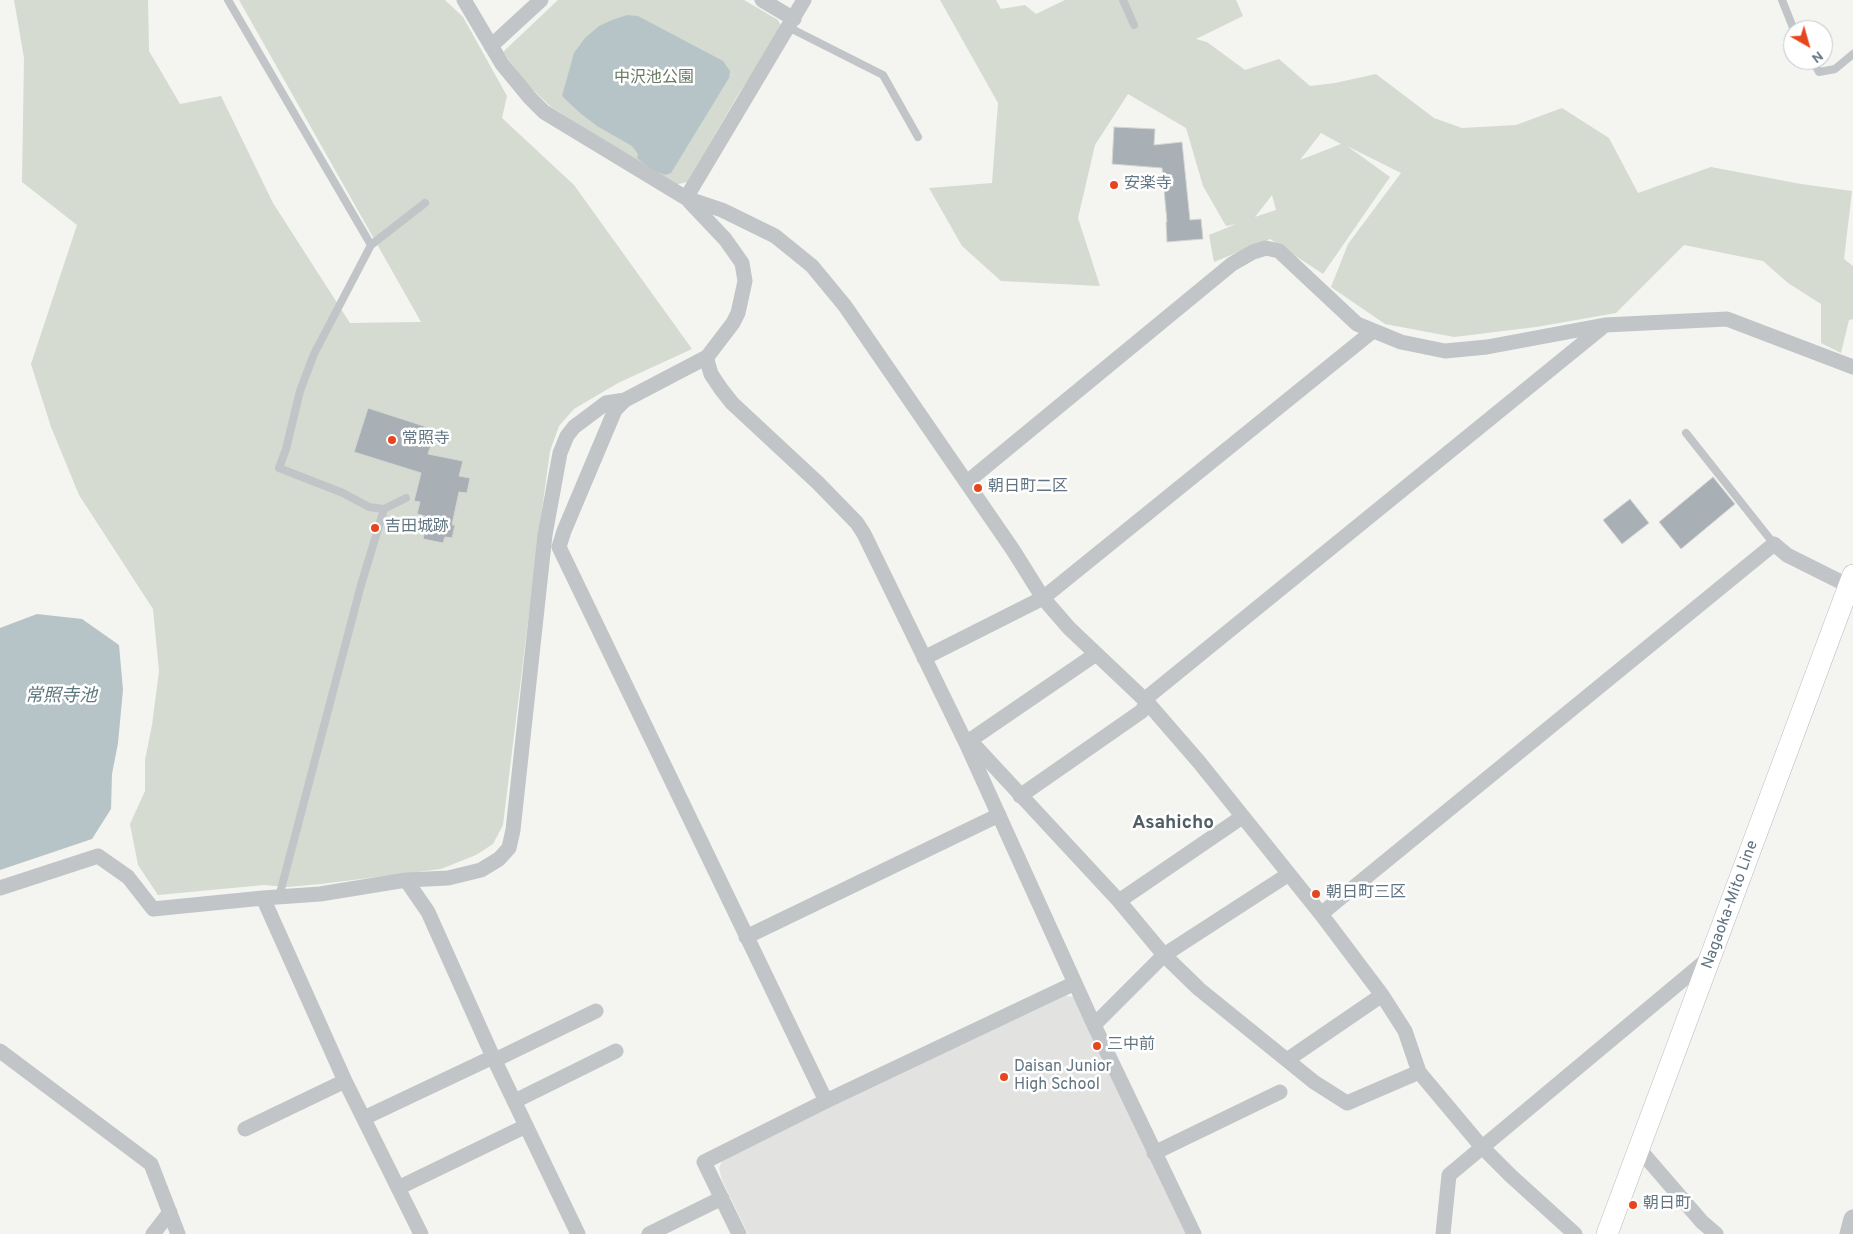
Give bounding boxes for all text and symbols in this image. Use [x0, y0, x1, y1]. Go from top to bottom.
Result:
north arrow [1783, 20, 1833, 70]
text: N [1808, 47, 1826, 66]
park label: 中沢池公園 [614, 69, 694, 89]
place label: 安楽寺 [1124, 175, 1172, 195]
marker: 安楽寺 [1108, 179, 1120, 191]
place label: 常照寺 [402, 430, 450, 450]
marker: 常照寺 [386, 434, 398, 446]
place label: 朝日町二区 [988, 478, 1068, 498]
marker: 朝日町二区 [972, 482, 984, 494]
place label: 吉田城跡 [385, 518, 449, 538]
marker: 吉田城跡 [369, 522, 381, 534]
water label: 常照寺池 [25, 686, 97, 708]
district label: Asahicho [1132, 813, 1214, 835]
street label: Nagaoka-Mito Line [1699, 838, 1763, 972]
place label: 朝日町三区 [1326, 884, 1406, 904]
marker: 朝日町三区 [1310, 888, 1322, 900]
place label: 三中前 [1107, 1036, 1155, 1056]
marker: 三中前 [1091, 1040, 1103, 1052]
place label: Daisan Junior High School [1014, 1058, 1112, 1096]
marker: Daisan Junior High School [998, 1071, 1010, 1083]
place label: 朝日町 [1643, 1195, 1691, 1215]
marker: 朝日町 [1627, 1199, 1639, 1211]

